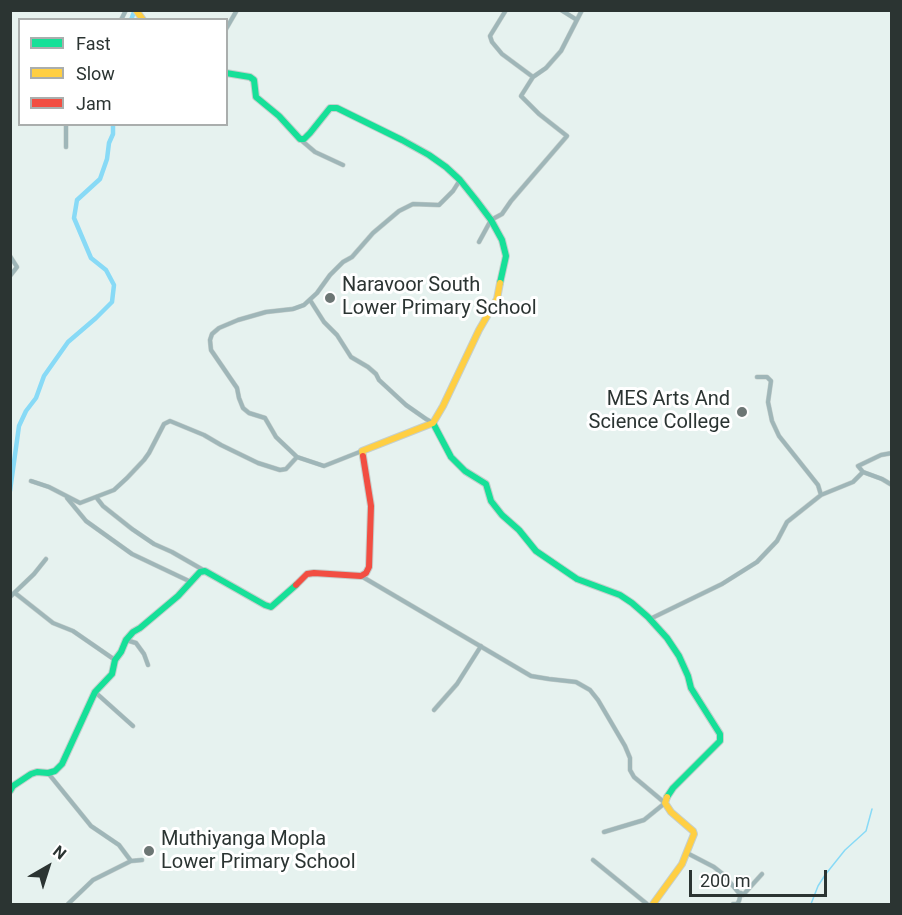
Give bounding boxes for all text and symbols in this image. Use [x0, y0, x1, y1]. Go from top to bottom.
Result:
legend [18, 18, 228, 126]
text: Fast [76, 33, 111, 54]
text: Slow [76, 63, 115, 84]
text: Jam [76, 93, 112, 114]
place label: Naravoor South Lower Primary School [342, 274, 537, 321]
marker: Naravoor South Lower Primary School [323, 291, 337, 305]
place label: MES Arts And Science College [589, 388, 730, 435]
marker: MES Arts And Science College [735, 405, 749, 419]
place label: Muthiyanga Mopla Lower Primary School [161, 828, 356, 875]
north arrow [18, 837, 78, 897]
text: N [49, 842, 70, 864]
marker: Muthiyanga Mopla Lower Primary School [142, 844, 156, 858]
scale bar [692, 858, 830, 896]
text: 200 m [700, 870, 751, 891]

